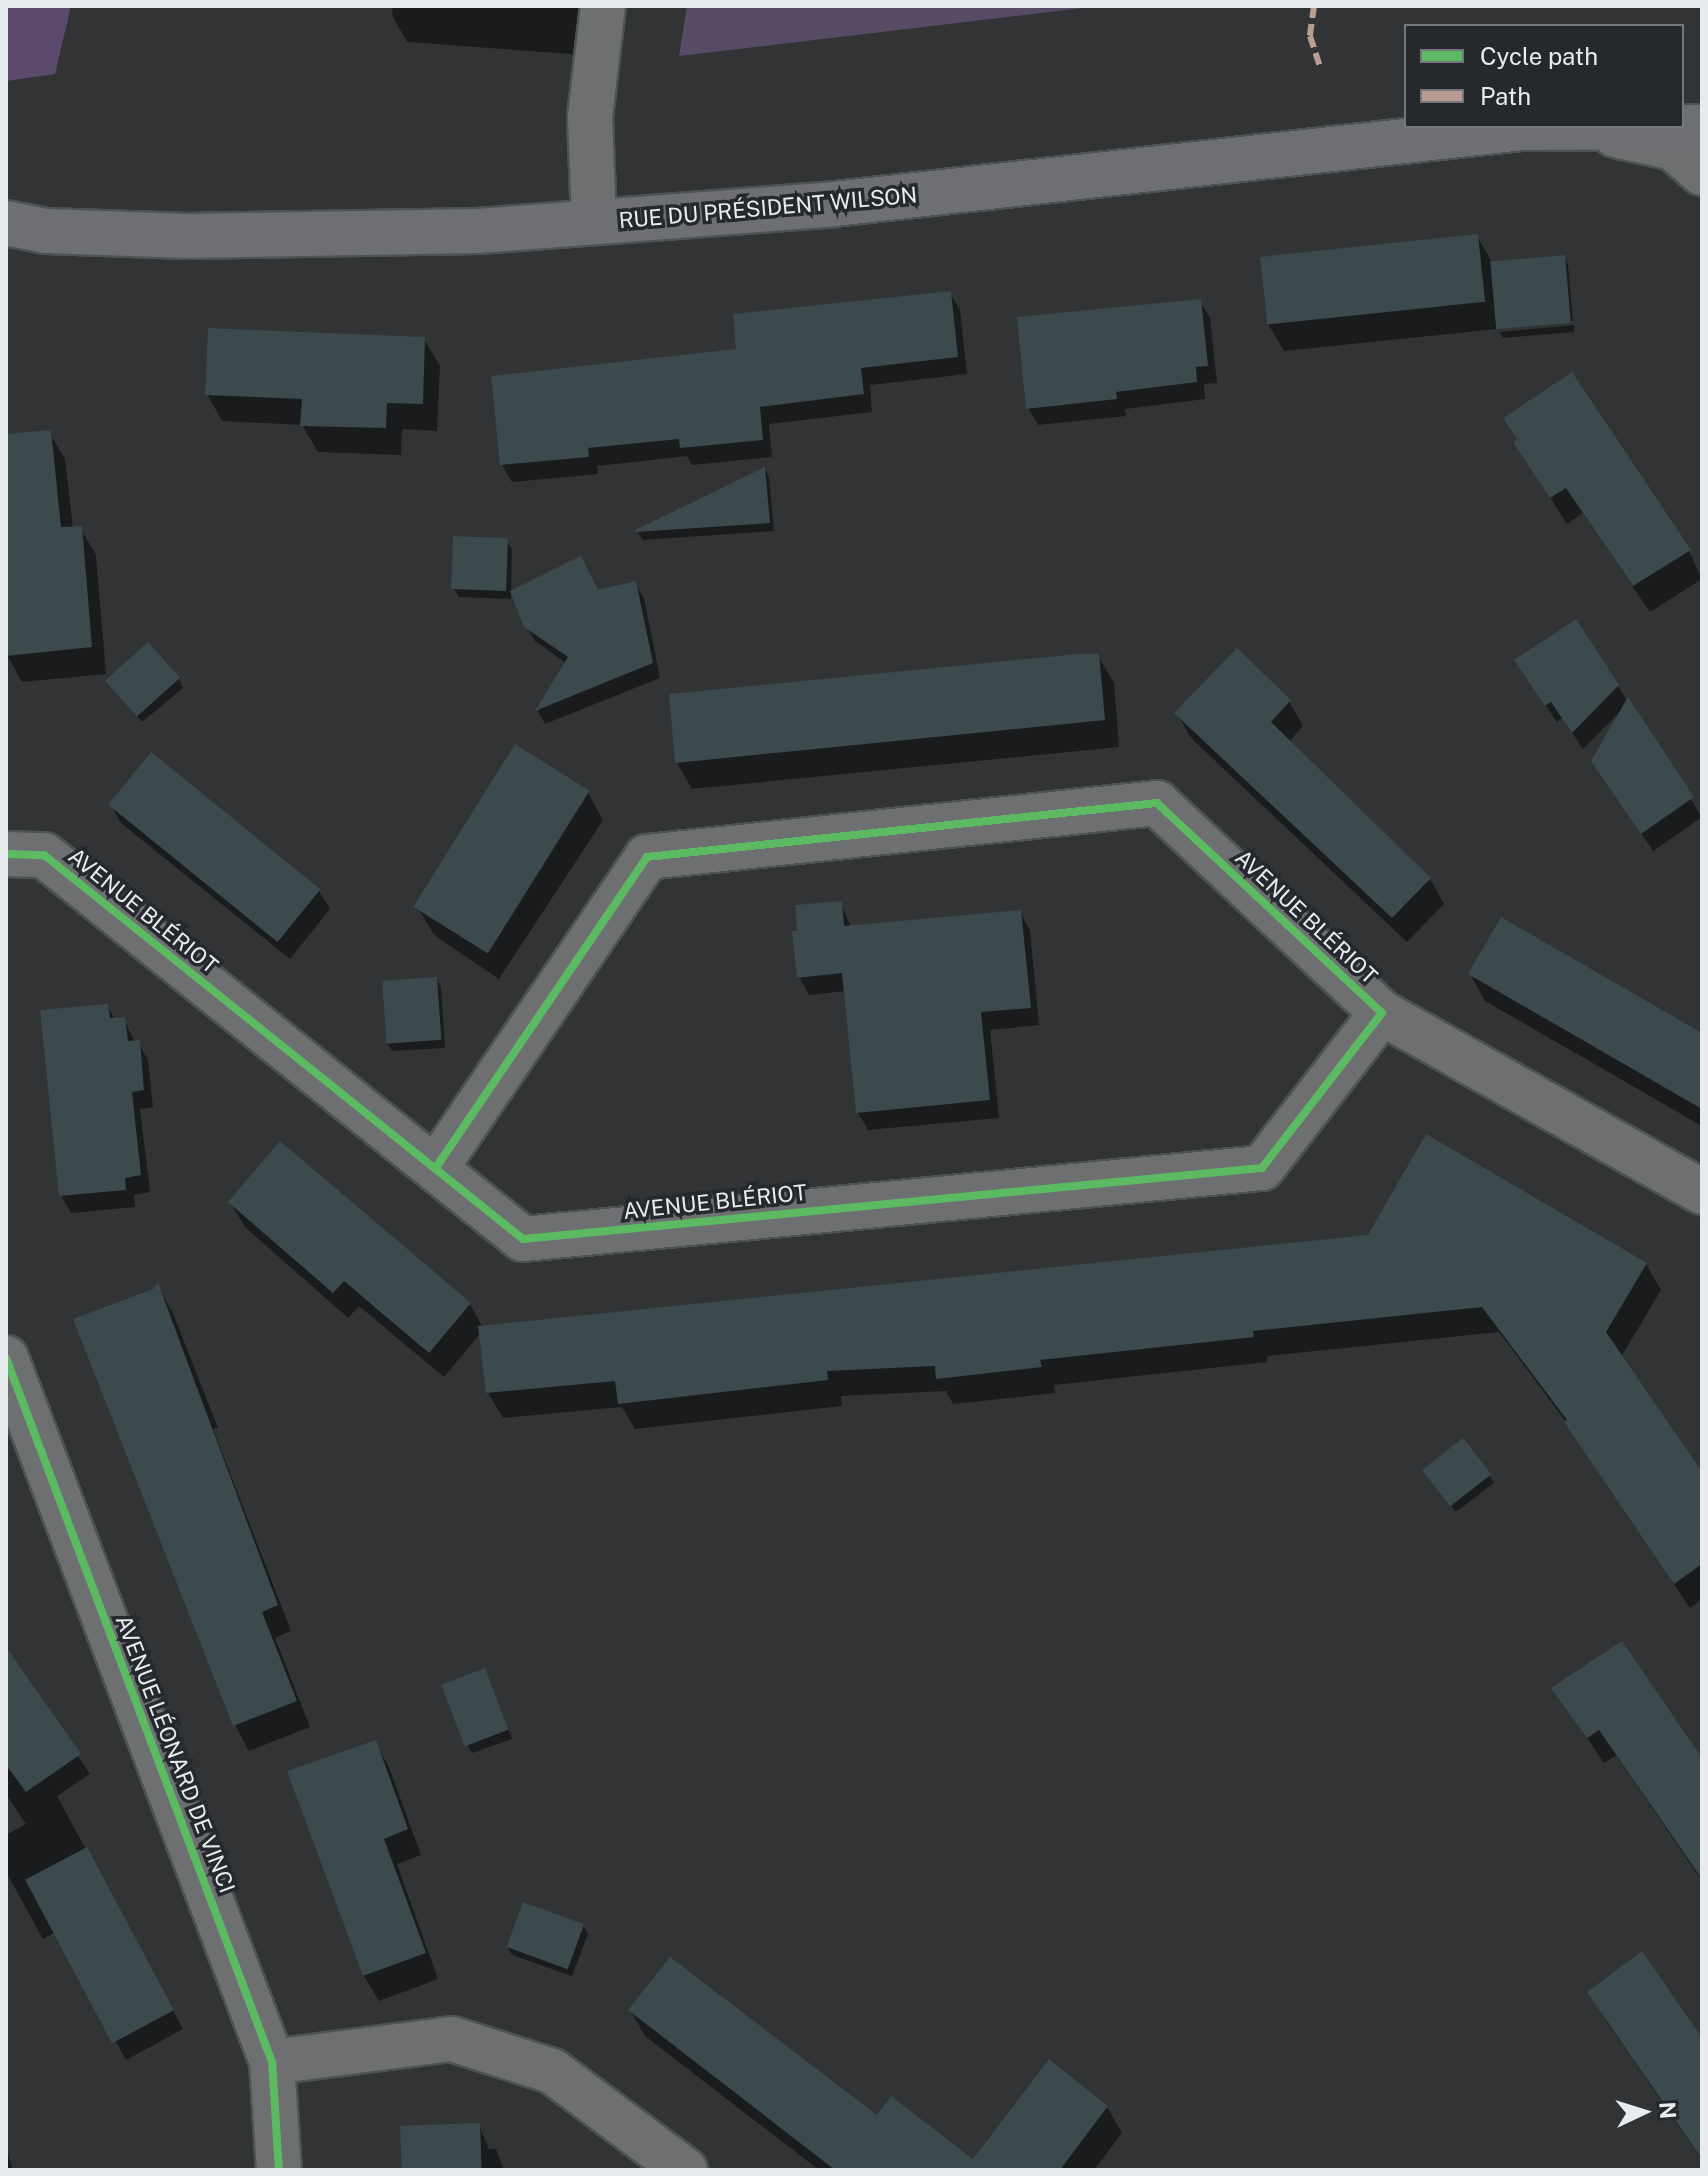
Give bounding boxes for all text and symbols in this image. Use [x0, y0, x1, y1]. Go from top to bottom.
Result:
legend [1404, 24, 1684, 128]
text: Cycle path [1480, 42, 1598, 70]
text: Path [1480, 82, 1531, 110]
street label: RUE DU PRÉSIDENT WILSON [617, 182, 919, 234]
street label: AVENUE BLÉRIOT [63, 843, 223, 979]
street label: AVENUE BLÉRIOT [1230, 844, 1382, 990]
street label: AVENUE BLÉRIOT [622, 1179, 808, 1225]
street label: AVENUE LÉONARD DE VINCI [110, 1611, 240, 1897]
north arrow [1604, 2072, 1684, 2152]
text: N [1654, 2101, 1682, 2120]

